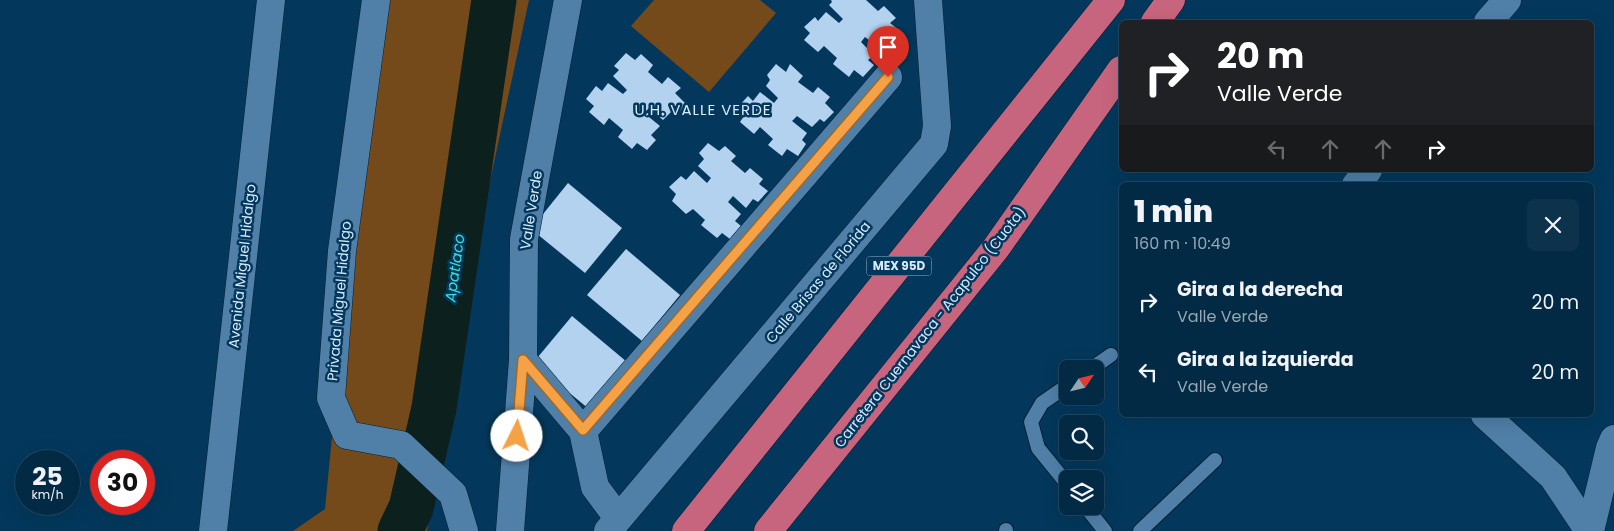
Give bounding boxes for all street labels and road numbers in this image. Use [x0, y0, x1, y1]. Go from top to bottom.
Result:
street label: Valle Verde [515, 169, 547, 251]
street label: Avenida Miguel Hidalgo [223, 183, 261, 349]
street label: Carretera Cuernavaca - Acapulco (Cuota) [830, 202, 1030, 452]
street label: Calle Brisas de Florida [761, 217, 875, 347]
street label: Privada Miguel Hidalgo [322, 220, 356, 382]
road number: MEX 95D [866, 256, 932, 276]

